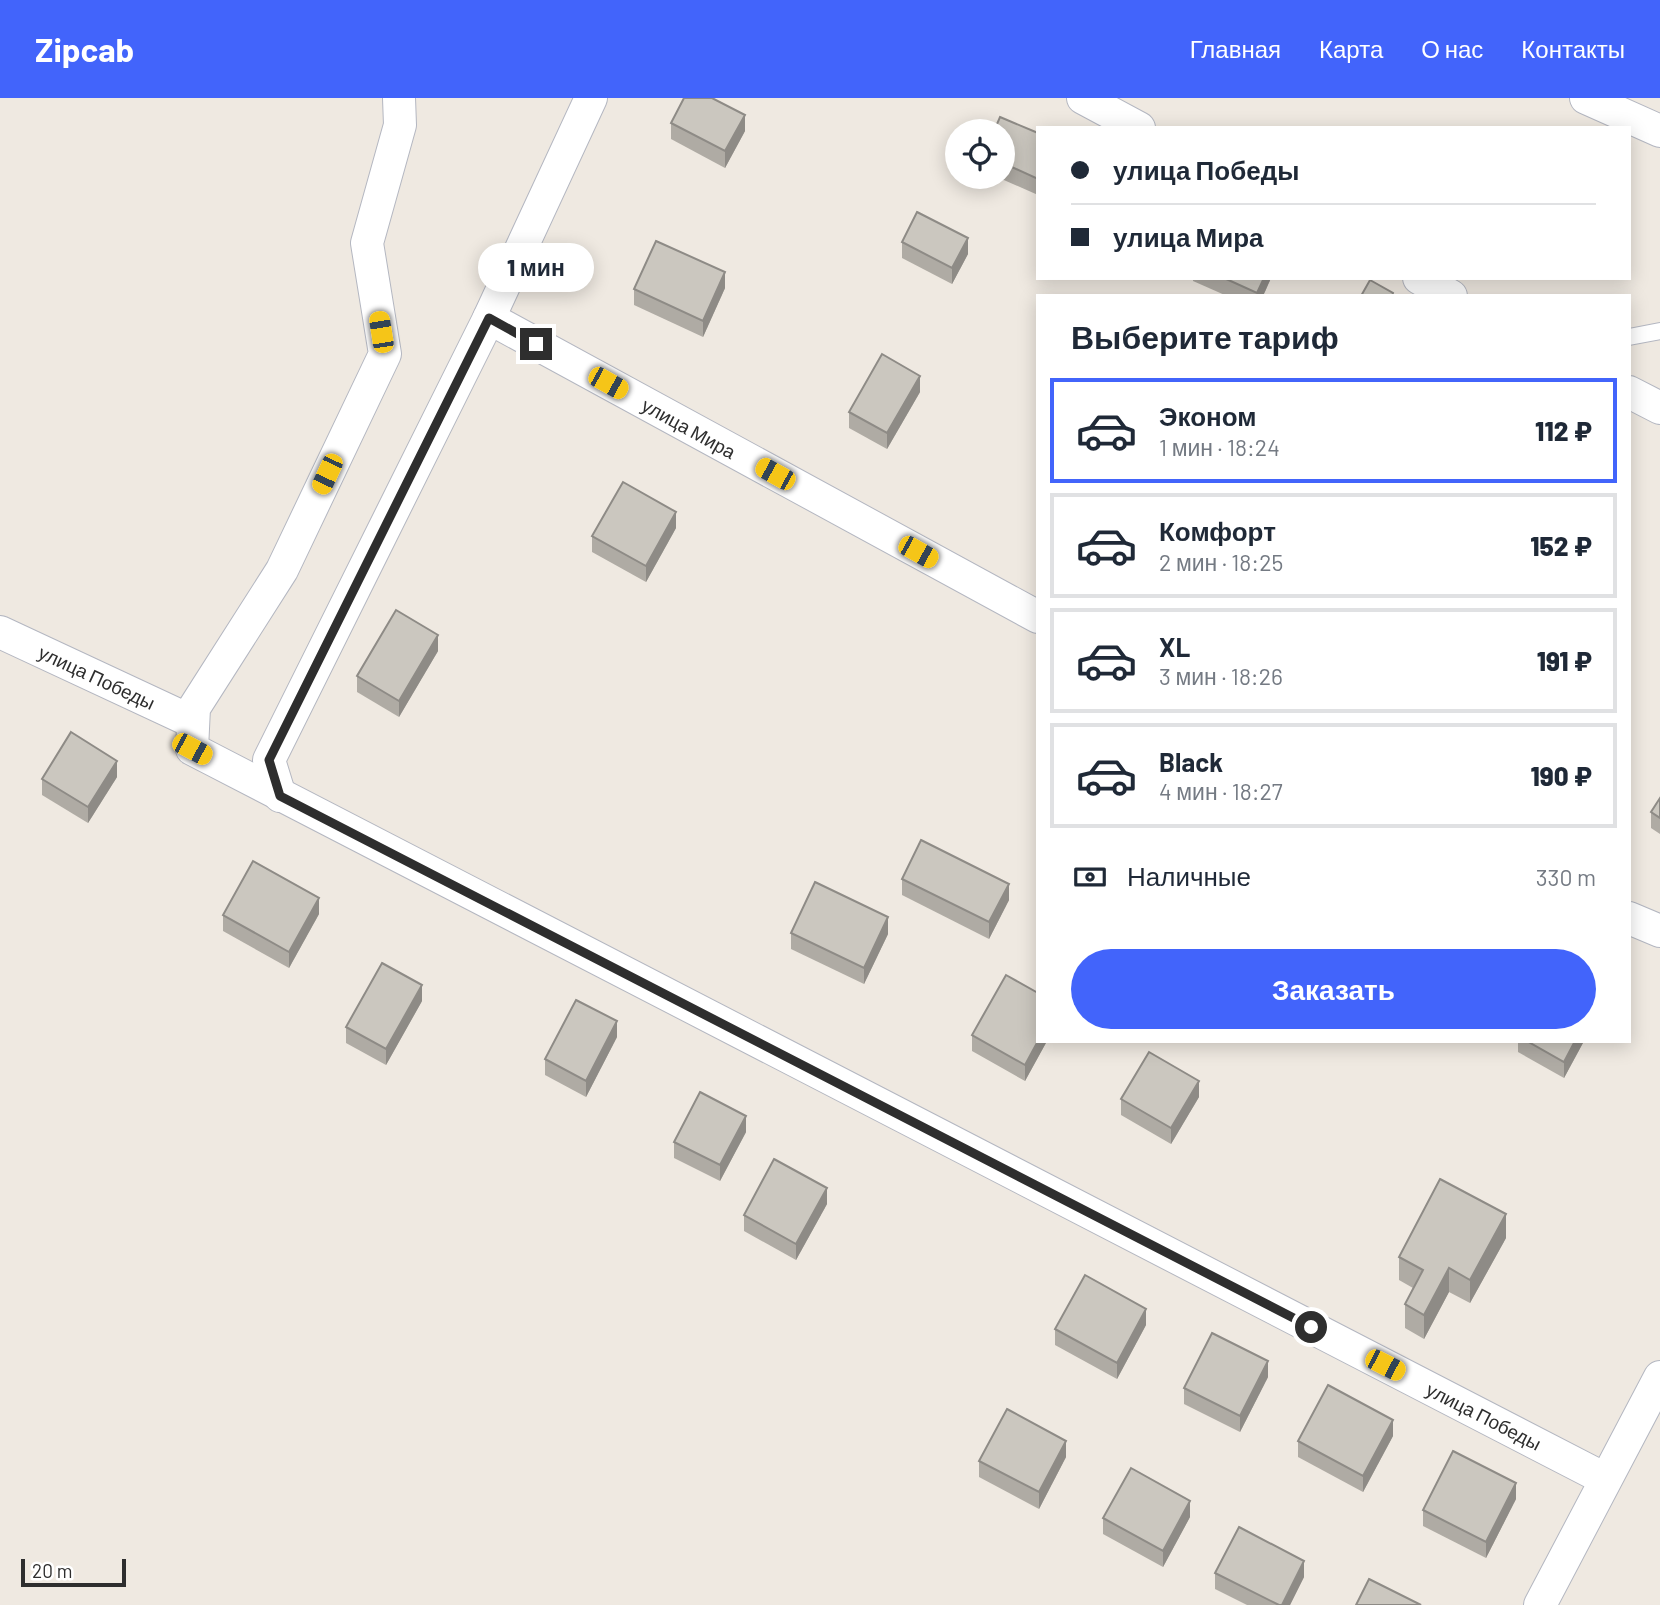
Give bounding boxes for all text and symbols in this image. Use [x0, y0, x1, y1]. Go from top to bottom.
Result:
text: Zipcab [35, 29, 134, 69]
text: Главная [1190, 34, 1281, 63]
text: Карта [1319, 34, 1383, 63]
text: О нас [1421, 34, 1483, 63]
text: Контакты [1521, 34, 1625, 63]
map controls [945, 119, 1015, 189]
button: locate [945, 119, 1015, 189]
text: улица Победы [1113, 154, 1299, 185]
text: улица Мира [1113, 221, 1264, 252]
callout: 1 мин [478, 243, 594, 292]
text: 1 мин [507, 253, 565, 281]
car [368, 310, 395, 354]
text: Выберите тариф [1071, 317, 1339, 355]
route end [520, 328, 552, 360]
car [585, 364, 632, 402]
street label: улица Мира [638, 393, 740, 463]
icon: car [1075, 399, 1138, 462]
text: Эконом [1159, 400, 1257, 431]
text: 112 ₽ [1535, 415, 1592, 446]
text: 1 мин · 18:24 [1159, 433, 1280, 461]
car [309, 451, 346, 497]
car [752, 455, 799, 493]
icon: car [1075, 514, 1138, 577]
text: Комфорт [1159, 515, 1276, 546]
text: 152 ₽ [1530, 530, 1592, 561]
car [895, 533, 942, 571]
text: 2 мин · 18:25 [1159, 548, 1283, 576]
icon: car [1075, 629, 1138, 692]
text: XL [1159, 631, 1190, 662]
street label: улица Победы [35, 640, 159, 714]
text: 191 ₽ [1537, 645, 1592, 676]
text: 3 мин · 18:26 [1159, 662, 1283, 690]
car [169, 730, 216, 768]
icon: car [1075, 744, 1138, 807]
text: Black [1159, 746, 1223, 777]
text: 190 ₽ [1531, 760, 1592, 791]
text: 4 мин · 18:27 [1159, 777, 1283, 805]
icon: cash [1071, 858, 1109, 896]
text: Наличные [1127, 860, 1251, 891]
text: 330 m [1536, 863, 1596, 891]
button: Заказать [1071, 949, 1596, 1029]
route start [1295, 1311, 1327, 1343]
car [1362, 1346, 1409, 1384]
street label: улица Победы [1423, 1377, 1545, 1455]
scale bar [21, 1556, 126, 1588]
text: 20 m [32, 1559, 72, 1582]

